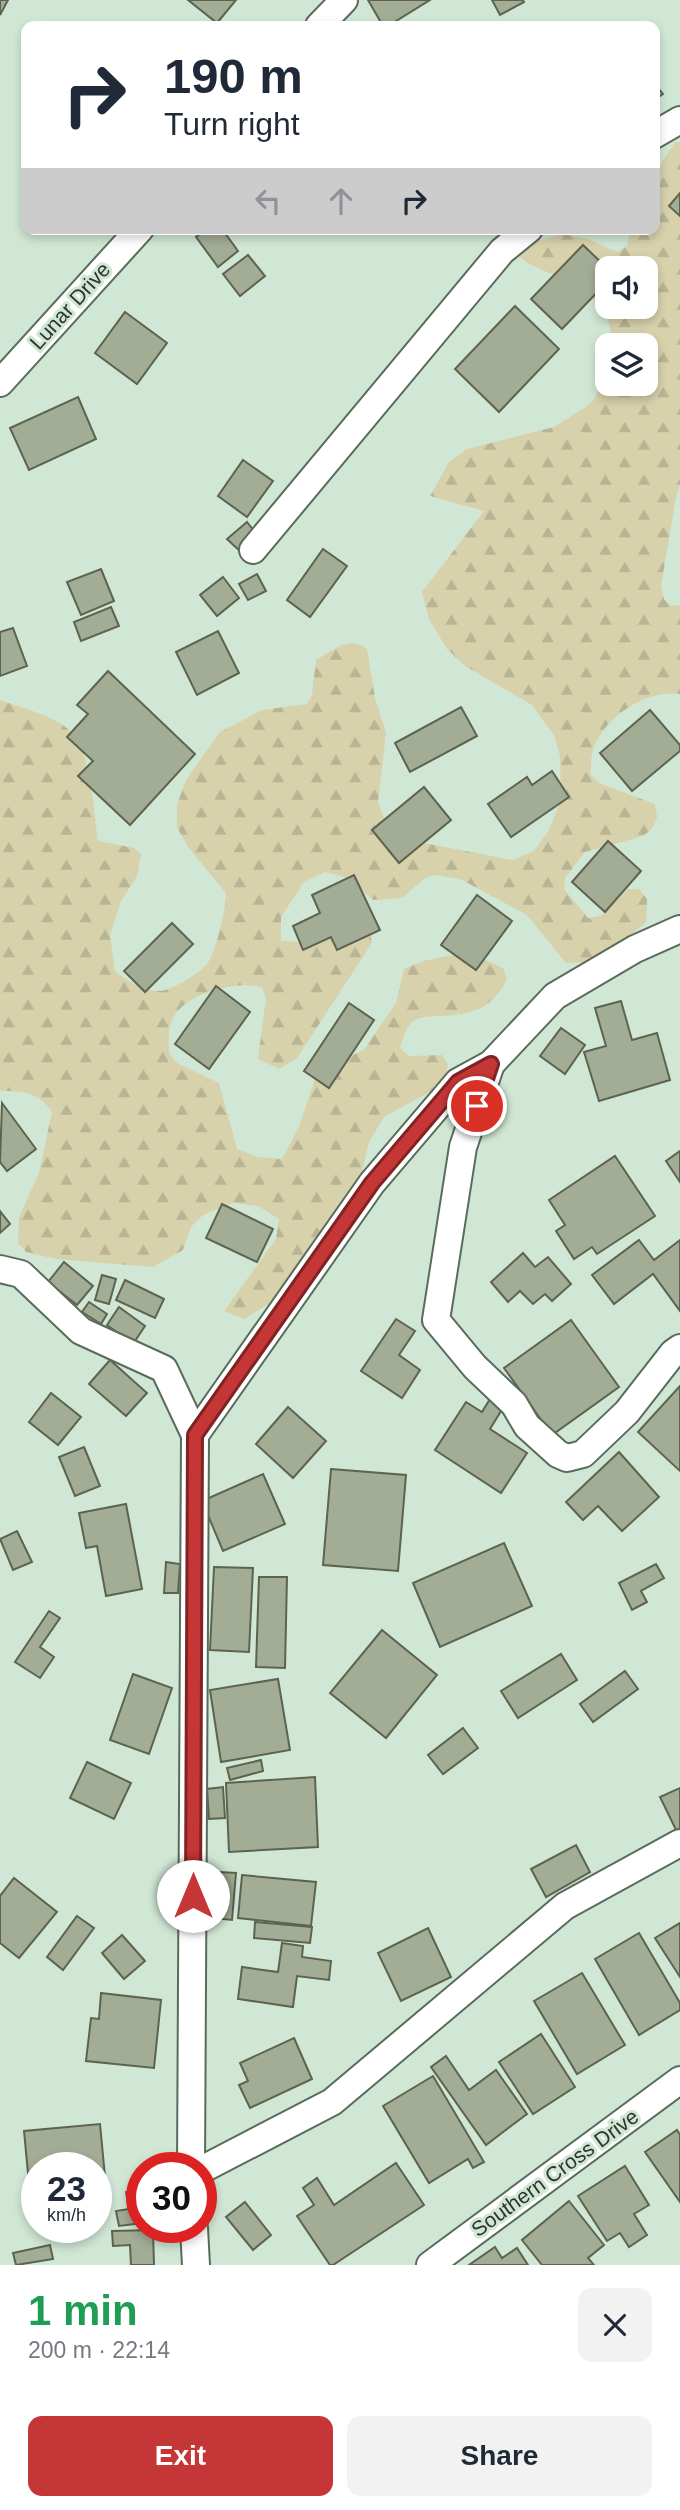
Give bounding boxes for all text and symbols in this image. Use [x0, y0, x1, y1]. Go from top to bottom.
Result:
icon: right [49, 49, 140, 140]
text: 190 m [164, 49, 303, 103]
text: Turn right [164, 106, 300, 142]
icon: left [249, 182, 287, 220]
icon: ahead [322, 182, 360, 220]
icon: right [395, 182, 433, 220]
map controls [595, 256, 658, 396]
button: sound [595, 256, 658, 319]
street label: Lunar Drive [25, 258, 114, 354]
button: layers [595, 333, 658, 396]
pin [447, 1076, 507, 1136]
icon: arrive [458, 1087, 496, 1125]
position arrow [156, 1859, 230, 1933]
street label: Southern Cross Drive [467, 2104, 643, 2241]
speed limit sign: 30 [126, 2152, 217, 2243]
text: 23 [47, 2169, 86, 2208]
text: km/h [47, 2205, 86, 2225]
text: 1 min [28, 2287, 138, 2334]
button: close [578, 2288, 652, 2362]
text: 200 m · 22:14 [28, 2337, 170, 2363]
button: Exit [28, 2416, 333, 2496]
button: Share [347, 2416, 652, 2496]

